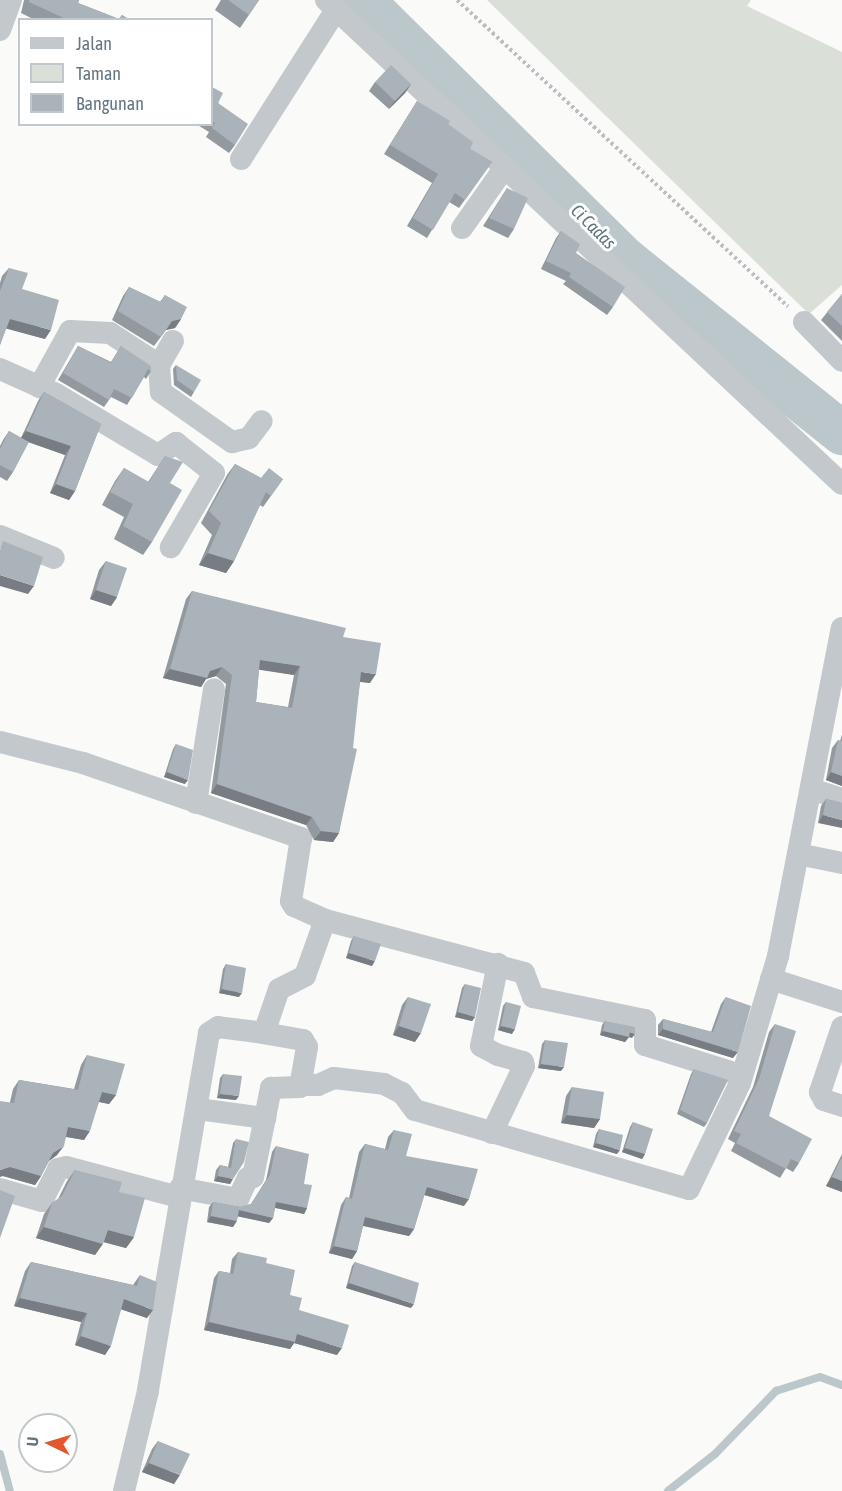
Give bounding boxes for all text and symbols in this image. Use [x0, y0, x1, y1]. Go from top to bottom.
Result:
legend [18, 18, 213, 126]
text: Jalan [76, 33, 112, 54]
text: Taman [76, 63, 121, 84]
text: Bangunan [76, 93, 144, 114]
water label: Ci Cadas [566, 200, 620, 254]
north arrow [18, 1413, 78, 1473]
text: U [23, 1436, 41, 1447]

